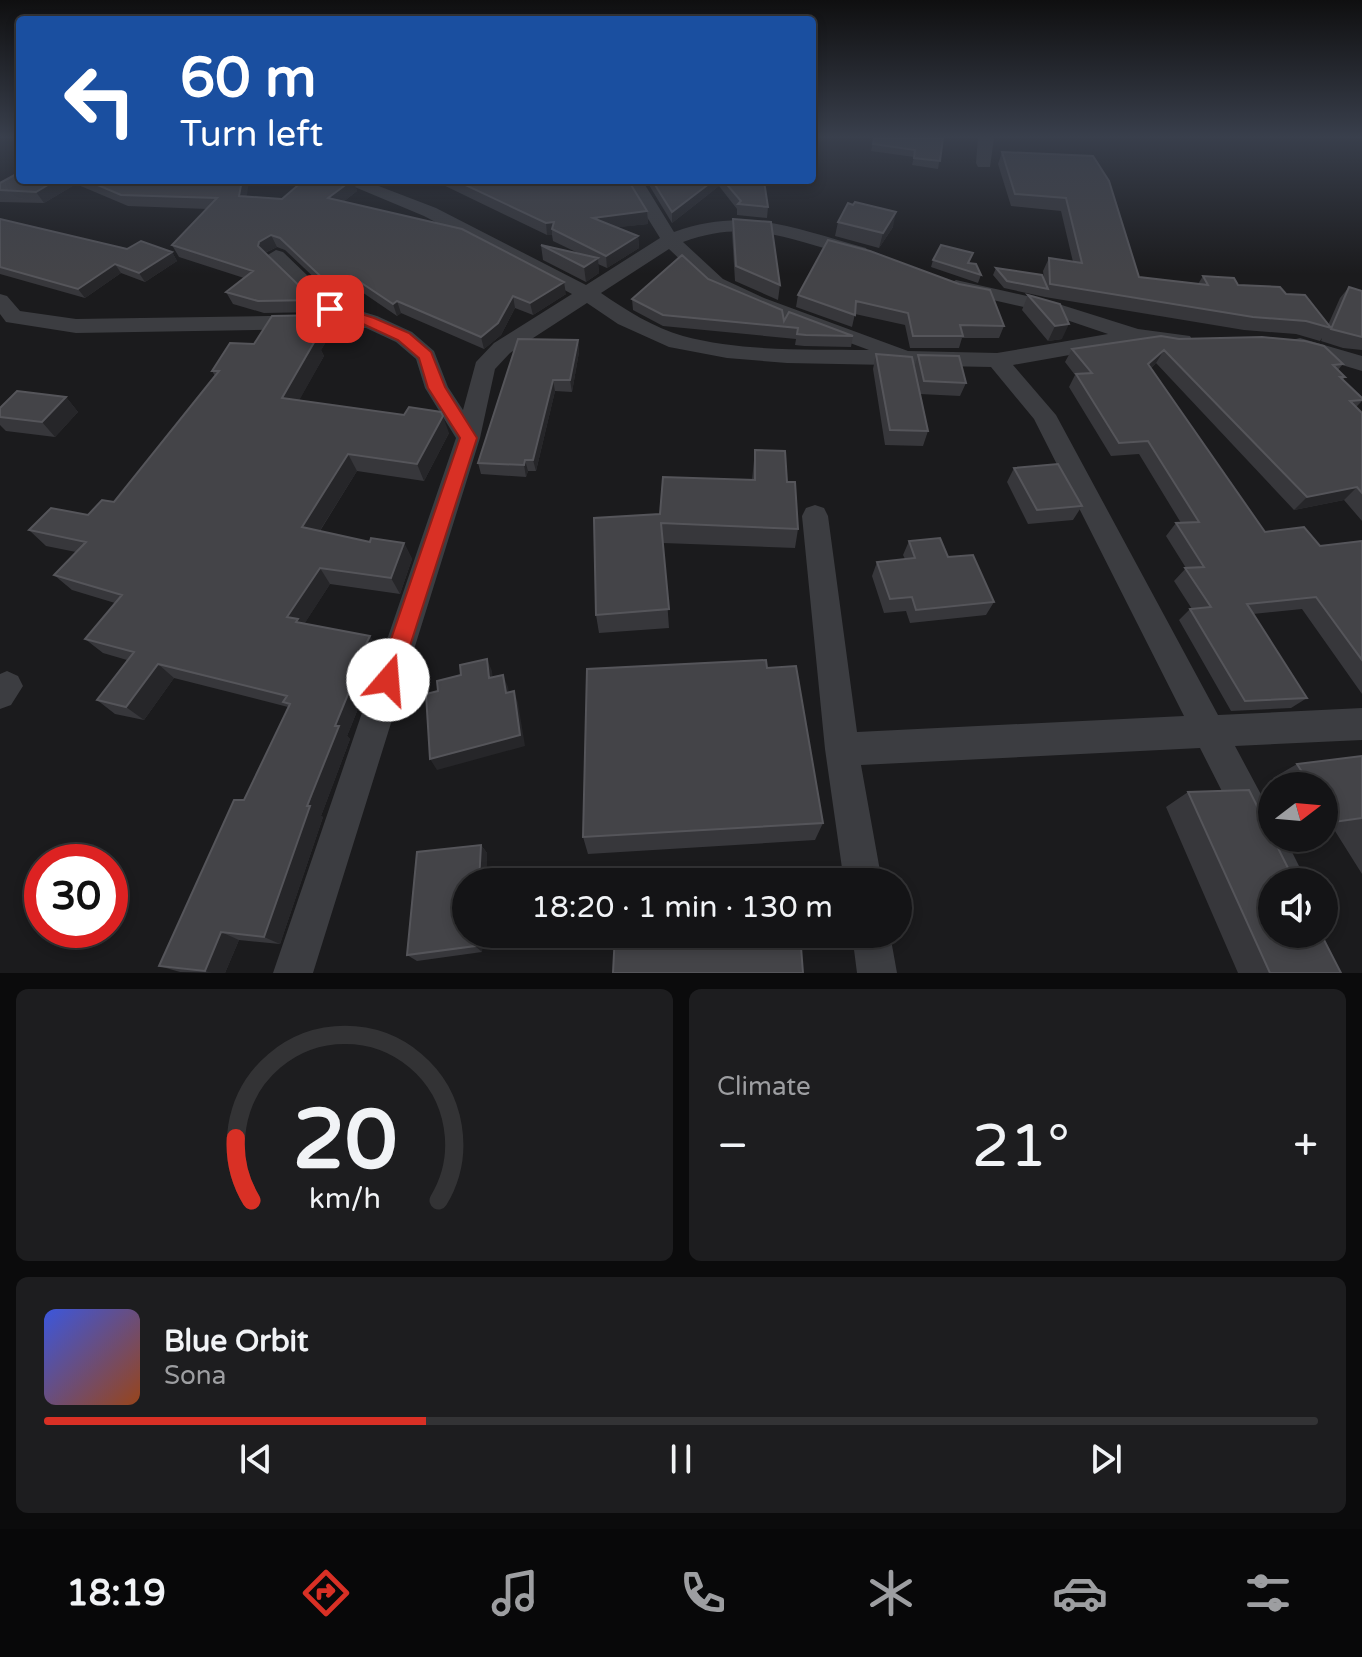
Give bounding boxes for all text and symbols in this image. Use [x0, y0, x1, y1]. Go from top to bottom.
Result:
text: 60 m [180, 45, 316, 112]
icon: left [48, 48, 152, 152]
text: Turn left [180, 113, 323, 156]
pin [296, 275, 364, 343]
icon: arrive [308, 287, 352, 331]
position arrow [346, 638, 430, 722]
north arrow [1258, 772, 1338, 852]
map controls [1258, 772, 1338, 948]
speed limit sign: 30 [24, 844, 128, 948]
button: sound [1258, 868, 1338, 948]
text: 18:20 · 1 min · 130 m [531, 889, 833, 926]
text: Climate [717, 1071, 811, 1102]
text: 20 [292, 1091, 397, 1191]
text: 21° [972, 1111, 1070, 1183]
text: − [717, 1120, 748, 1173]
text: + [1293, 1120, 1318, 1173]
text: km/h [309, 1182, 380, 1216]
text: Blue Orbit [164, 1323, 309, 1360]
text: Sona [164, 1360, 226, 1391]
icon: previous [234, 1437, 278, 1481]
icon: pause [659, 1437, 703, 1481]
icon: next [1084, 1437, 1128, 1481]
icon: directions [298, 1565, 354, 1621]
icon: music [487, 1565, 543, 1621]
icon: phone [675, 1565, 731, 1621]
icon: climate [863, 1565, 919, 1621]
icon: car [1052, 1565, 1108, 1621]
icon: filters [1240, 1565, 1296, 1621]
text: 18:19 [66, 1572, 166, 1615]

